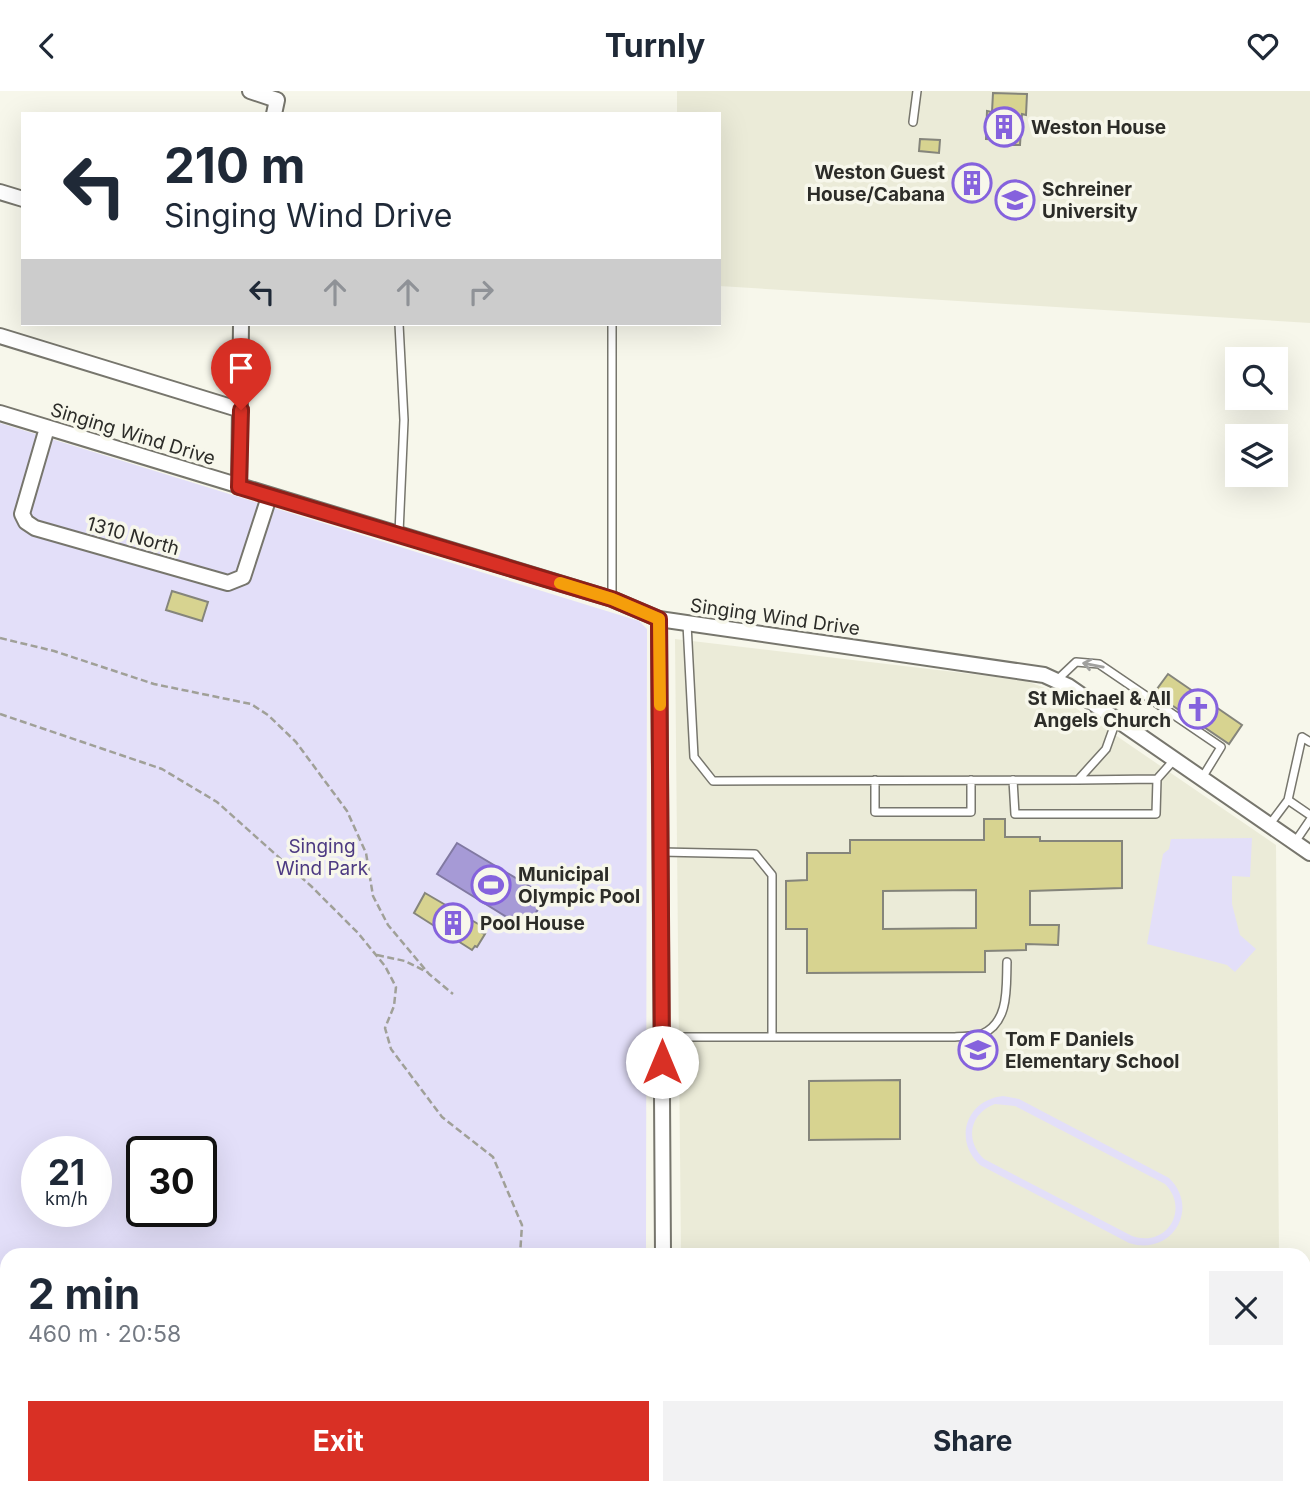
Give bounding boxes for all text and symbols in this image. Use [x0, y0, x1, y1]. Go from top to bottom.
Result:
text: Turnly [605, 26, 705, 65]
icon: back [28, 27, 66, 65]
icon: heart [1244, 27, 1282, 65]
building icon: Weston House [983, 106, 1025, 148]
place label: Weston House [1031, 116, 1166, 139]
text: 210 m [164, 136, 305, 195]
icon: left [49, 140, 140, 231]
place label: Weston Guest House/Cabana [807, 161, 945, 206]
building icon: Weston Guest House/Cabana [951, 162, 993, 204]
place label: Schreiner University [1042, 178, 1138, 223]
school or university icon: Schreiner University [994, 179, 1036, 221]
text: Singing Wind Drive [164, 196, 452, 235]
icon: left [243, 273, 281, 311]
icon: ahead [316, 273, 354, 311]
icon: ahead [389, 273, 427, 311]
icon: right [462, 273, 500, 311]
pin [211, 338, 271, 410]
map controls [1225, 347, 1288, 487]
button: search [1225, 347, 1288, 410]
icon: arrive [222, 349, 260, 387]
street label: Singing Wind Drive [48, 398, 218, 470]
button: layers [1225, 424, 1288, 487]
street label: 1310 North [84, 512, 182, 560]
street label: Singing Wind Drive [689, 594, 861, 640]
one-way arrow [1082, 658, 1104, 671]
place label: St Michael & All Angels Church [1027, 687, 1171, 732]
church icon: St Michael & All Angels Church [1177, 688, 1219, 730]
park label: Singing Wind Park [276, 835, 369, 880]
place label: Municipal Olympic Pool [518, 863, 640, 908]
sports icon: Municipal Olympic Pool [470, 864, 512, 906]
building icon: Pool House [432, 902, 474, 944]
place label: Pool House [480, 912, 585, 935]
position arrow [625, 1025, 699, 1099]
place label: Tom F Daniels Elementary School [1005, 1028, 1179, 1073]
school or university icon: Tom F Daniels Elementary School [957, 1029, 999, 1071]
speed limit sign: 30 [126, 1136, 217, 1227]
text: 21 [48, 1151, 85, 1193]
text: km/h [45, 1188, 88, 1209]
text: 2 min [28, 1268, 140, 1319]
button: close [1209, 1271, 1283, 1345]
text: 460 m · 20:58 [28, 1320, 181, 1348]
button: Exit [28, 1401, 649, 1481]
button: Share [663, 1401, 1283, 1481]

